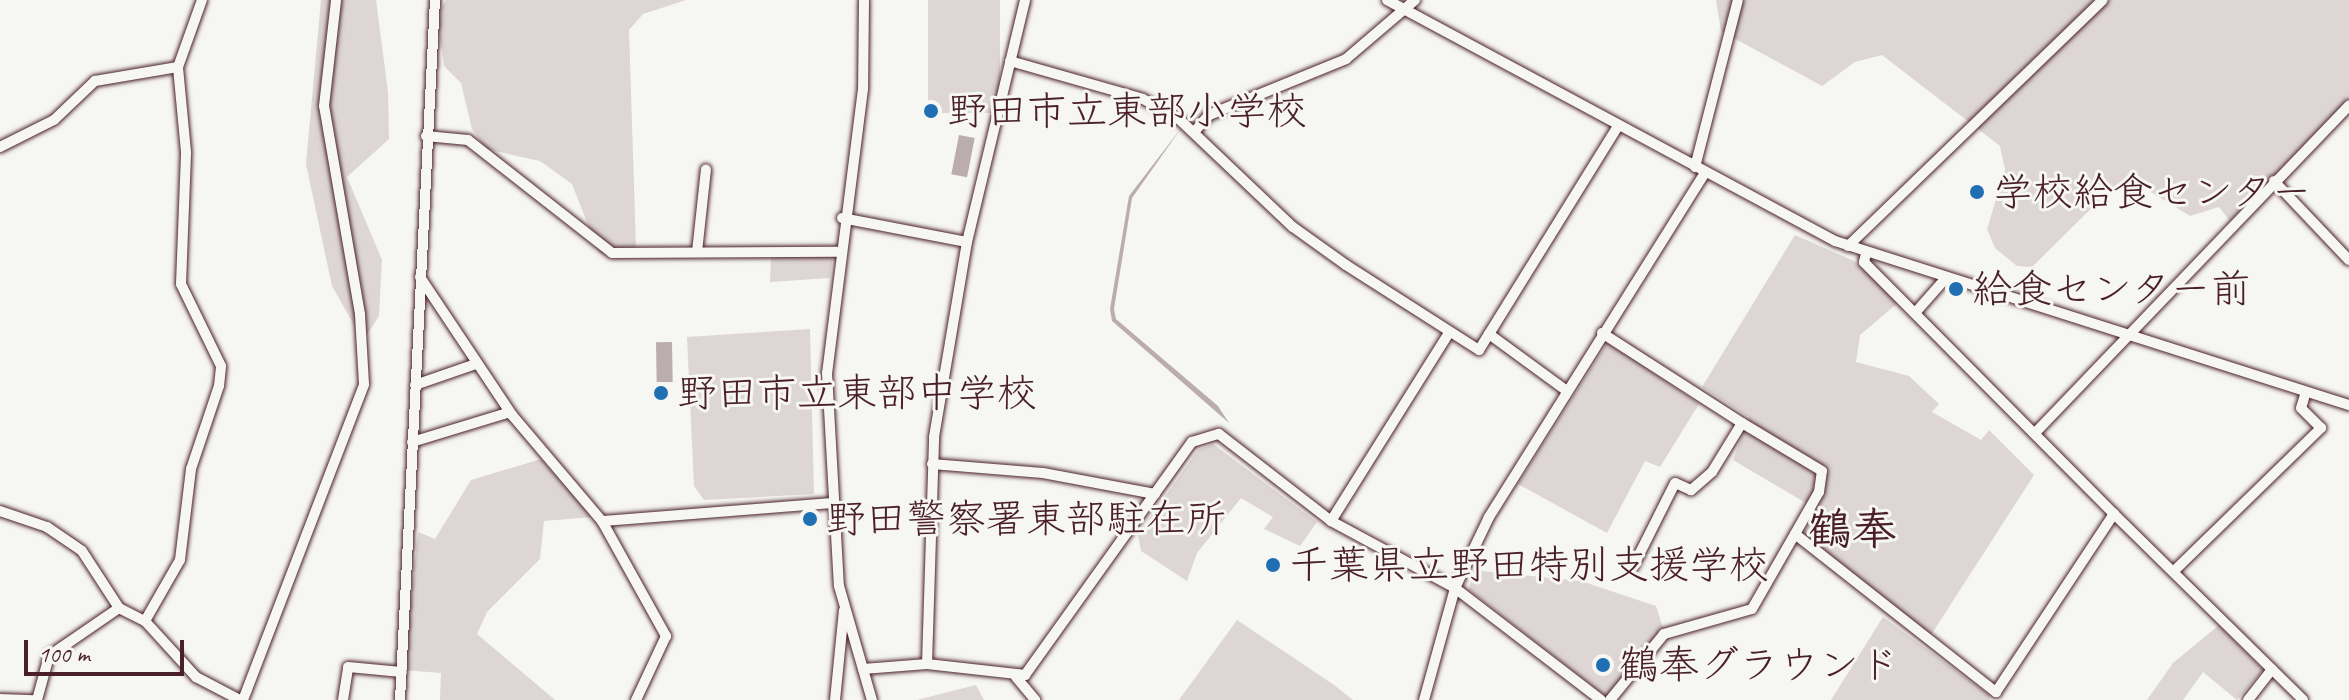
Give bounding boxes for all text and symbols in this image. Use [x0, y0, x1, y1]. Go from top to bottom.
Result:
place label: 野田市立東部小学校 [947, 87, 1307, 135]
marker: 野田市立東部小学校 [922, 102, 940, 120]
place label: 学校給食センター [1993, 168, 2313, 216]
marker: 学校給食センター [1968, 183, 1986, 201]
place label: 給食センター前 [1972, 265, 2252, 313]
marker: 給食センター前 [1947, 280, 1965, 298]
place label: 野田市立東部中学校 [677, 369, 1037, 417]
marker: 野田市立東部中学校 [652, 384, 670, 402]
place label: 野田警察署東部駐在所 [826, 495, 1226, 543]
district label: 鶴奉 [1808, 504, 1896, 556]
marker: 野田警察署東部駐在所 [801, 510, 819, 528]
place label: 千葉県立野田特別支援学校 [1289, 541, 1769, 589]
marker: 千葉県立野田特別支援学校 [1264, 556, 1282, 574]
scale bar [28, 624, 188, 674]
text: 100 m [38, 639, 90, 669]
place label: 鶴奉グラウンド [1619, 641, 1899, 689]
marker: 鶴奉グラウンド [1594, 656, 1612, 674]

